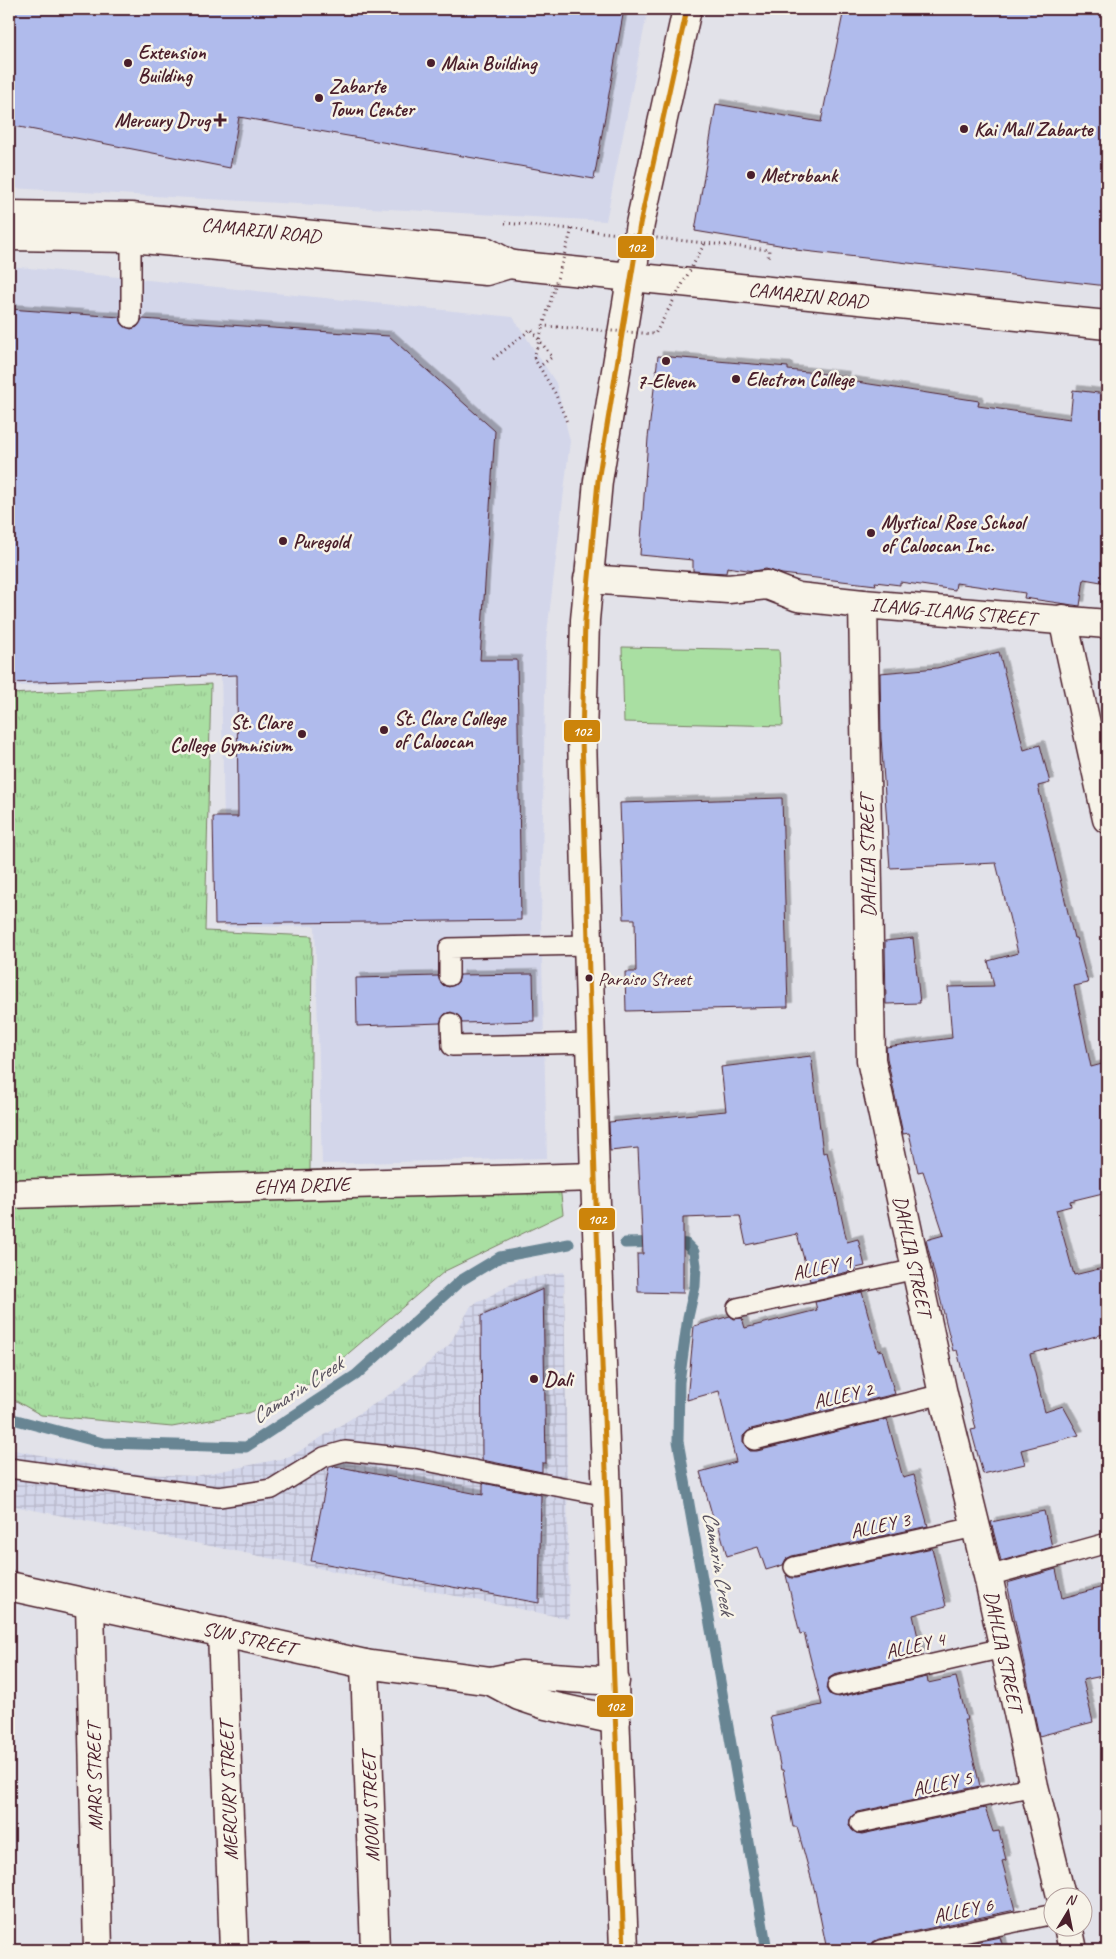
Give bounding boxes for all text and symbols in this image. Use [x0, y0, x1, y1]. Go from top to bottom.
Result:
place label: Extension Building [138, 40, 206, 88]
place label: Main Building [441, 51, 538, 76]
marker: Extension Building [122, 57, 134, 69]
marker: Main Building [425, 57, 437, 69]
place label: Zabarte Town Center [329, 74, 417, 122]
marker: Zabarte Town Center [313, 92, 325, 104]
place label: Mercury Drug [114, 108, 212, 133]
marker: Mercury Drug [214, 114, 226, 126]
place label: Kai Mall Zabarte [974, 117, 1094, 142]
marker: Kai Mall Zabarte [958, 123, 970, 135]
place label: Metrobank [761, 163, 839, 188]
marker: Metrobank [745, 169, 757, 181]
street label: CAMARIN ROAD [200, 212, 324, 249]
line badge: 102 [617, 235, 655, 259]
text: 102 [627, 239, 647, 256]
street label: CAMARIN ROAD [747, 277, 871, 314]
marker: 7-Eleven [660, 355, 672, 367]
place label: Electron College [746, 367, 855, 392]
place label: 7-Eleven [637, 369, 697, 394]
marker: Electron College [730, 373, 742, 385]
place label: Mystical Rose School of Caloocan Inc. [881, 510, 1028, 558]
marker: Mystical Rose School of Caloocan Inc. [865, 527, 877, 539]
place label: Puregold [293, 529, 353, 554]
marker: Puregold [277, 535, 289, 547]
street label: ILANG-ILANG STREET [869, 592, 1041, 632]
place label: St. Clare College of Caloocan [394, 706, 507, 754]
place label: St. Clare College Gymnisium [170, 710, 294, 758]
line badge: 102 [563, 719, 601, 743]
text: 102 [573, 723, 593, 740]
marker: St. Clare College of Caloocan [378, 724, 390, 736]
marker: St. Clare College Gymnisium [296, 728, 308, 740]
street label: DAHLIA STREET [854, 791, 881, 918]
place label: Paraiso Street [598, 967, 693, 991]
marker: Paraiso Street [584, 973, 594, 983]
street label: EHYA DRIVE [254, 1171, 353, 1200]
street label: DAHLIA STREET [888, 1193, 938, 1323]
line badge: 102 [578, 1207, 616, 1231]
text: 102 [588, 1211, 608, 1228]
street label: ALLEY 1 [790, 1249, 855, 1286]
water label: Camarin Creek [246, 1349, 351, 1429]
place label: Dali [544, 1367, 575, 1392]
marker: Dali [528, 1373, 540, 1385]
street label: ALLEY 2 [811, 1376, 877, 1414]
street label: ALLEY 3 [848, 1507, 914, 1544]
water label: Camarin Creek [697, 1509, 741, 1620]
street label: DAHLIA STREET [979, 1588, 1029, 1718]
street label: SUN STREET [200, 1616, 302, 1662]
street label: ALLEY 4 [883, 1626, 949, 1664]
line badge: 102 [596, 1694, 634, 1718]
text: 102 [606, 1698, 626, 1715]
street label: MERCURY STREET [213, 1716, 243, 1861]
street label: MARS STREET [81, 1719, 108, 1831]
street label: MOON STREET [356, 1747, 385, 1862]
street label: ALLEY 5 [910, 1765, 975, 1802]
north arrow [1044, 1886, 1094, 1936]
text: N [1064, 1891, 1078, 1909]
street label: ALLEY 6 [931, 1892, 996, 1929]

